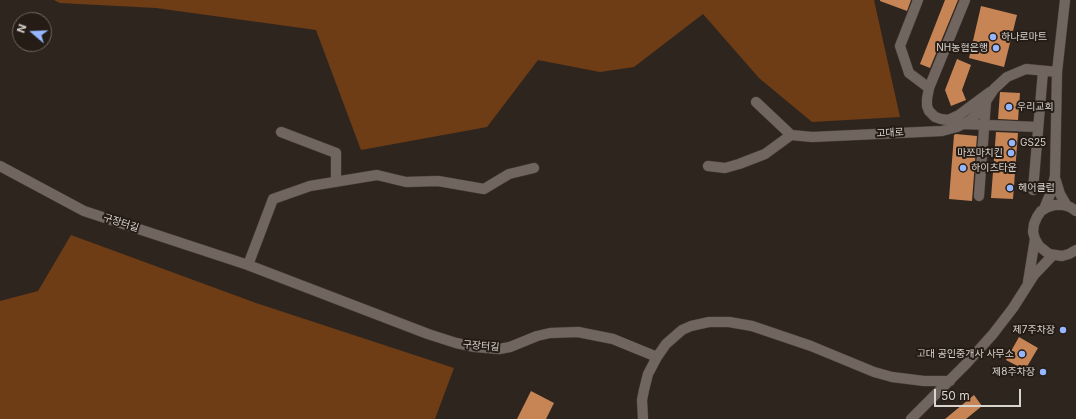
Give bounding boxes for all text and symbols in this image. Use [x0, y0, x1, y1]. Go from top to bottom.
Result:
north arrow [12, 12, 52, 52]
text: N [14, 22, 30, 35]
place label: 하나로마트 [1001, 31, 1047, 43]
marker: 하나로마트 [988, 32, 998, 42]
place label: NH농협은행 [936, 42, 988, 54]
marker: NH농협은행 [991, 43, 1001, 53]
place label: 우리교회 [1017, 101, 1054, 113]
marker: 우리교회 [1004, 102, 1014, 112]
street label: 고대로 [876, 126, 904, 140]
place label: GS25 [1020, 137, 1046, 149]
marker: GS25 [1007, 138, 1017, 148]
place label: 마쪼마치킨 [957, 147, 1003, 159]
marker: 마쪼마치킨 [1006, 148, 1016, 158]
place label: 하이츠타운 [971, 162, 1017, 174]
marker: 하이츠타운 [958, 163, 968, 173]
place label: 헤어클럽 [1018, 182, 1055, 194]
marker: 헤어클럽 [1005, 183, 1015, 193]
street label: 구장터길 [102, 212, 140, 234]
place label: 제7주차장 [1013, 324, 1055, 336]
marker: 제7주차장 [1058, 325, 1068, 335]
street label: 구장터길 [462, 338, 500, 354]
place label: 고대 공인중개사 사무소 [916, 348, 1014, 360]
marker: 고대 공인중개사 사무소 [1017, 349, 1027, 359]
place label: 제8주차장 [992, 366, 1035, 378]
marker: 제8주차장 [1038, 367, 1048, 377]
scale bar [936, 381, 1023, 407]
text: 50 m [941, 388, 970, 403]

